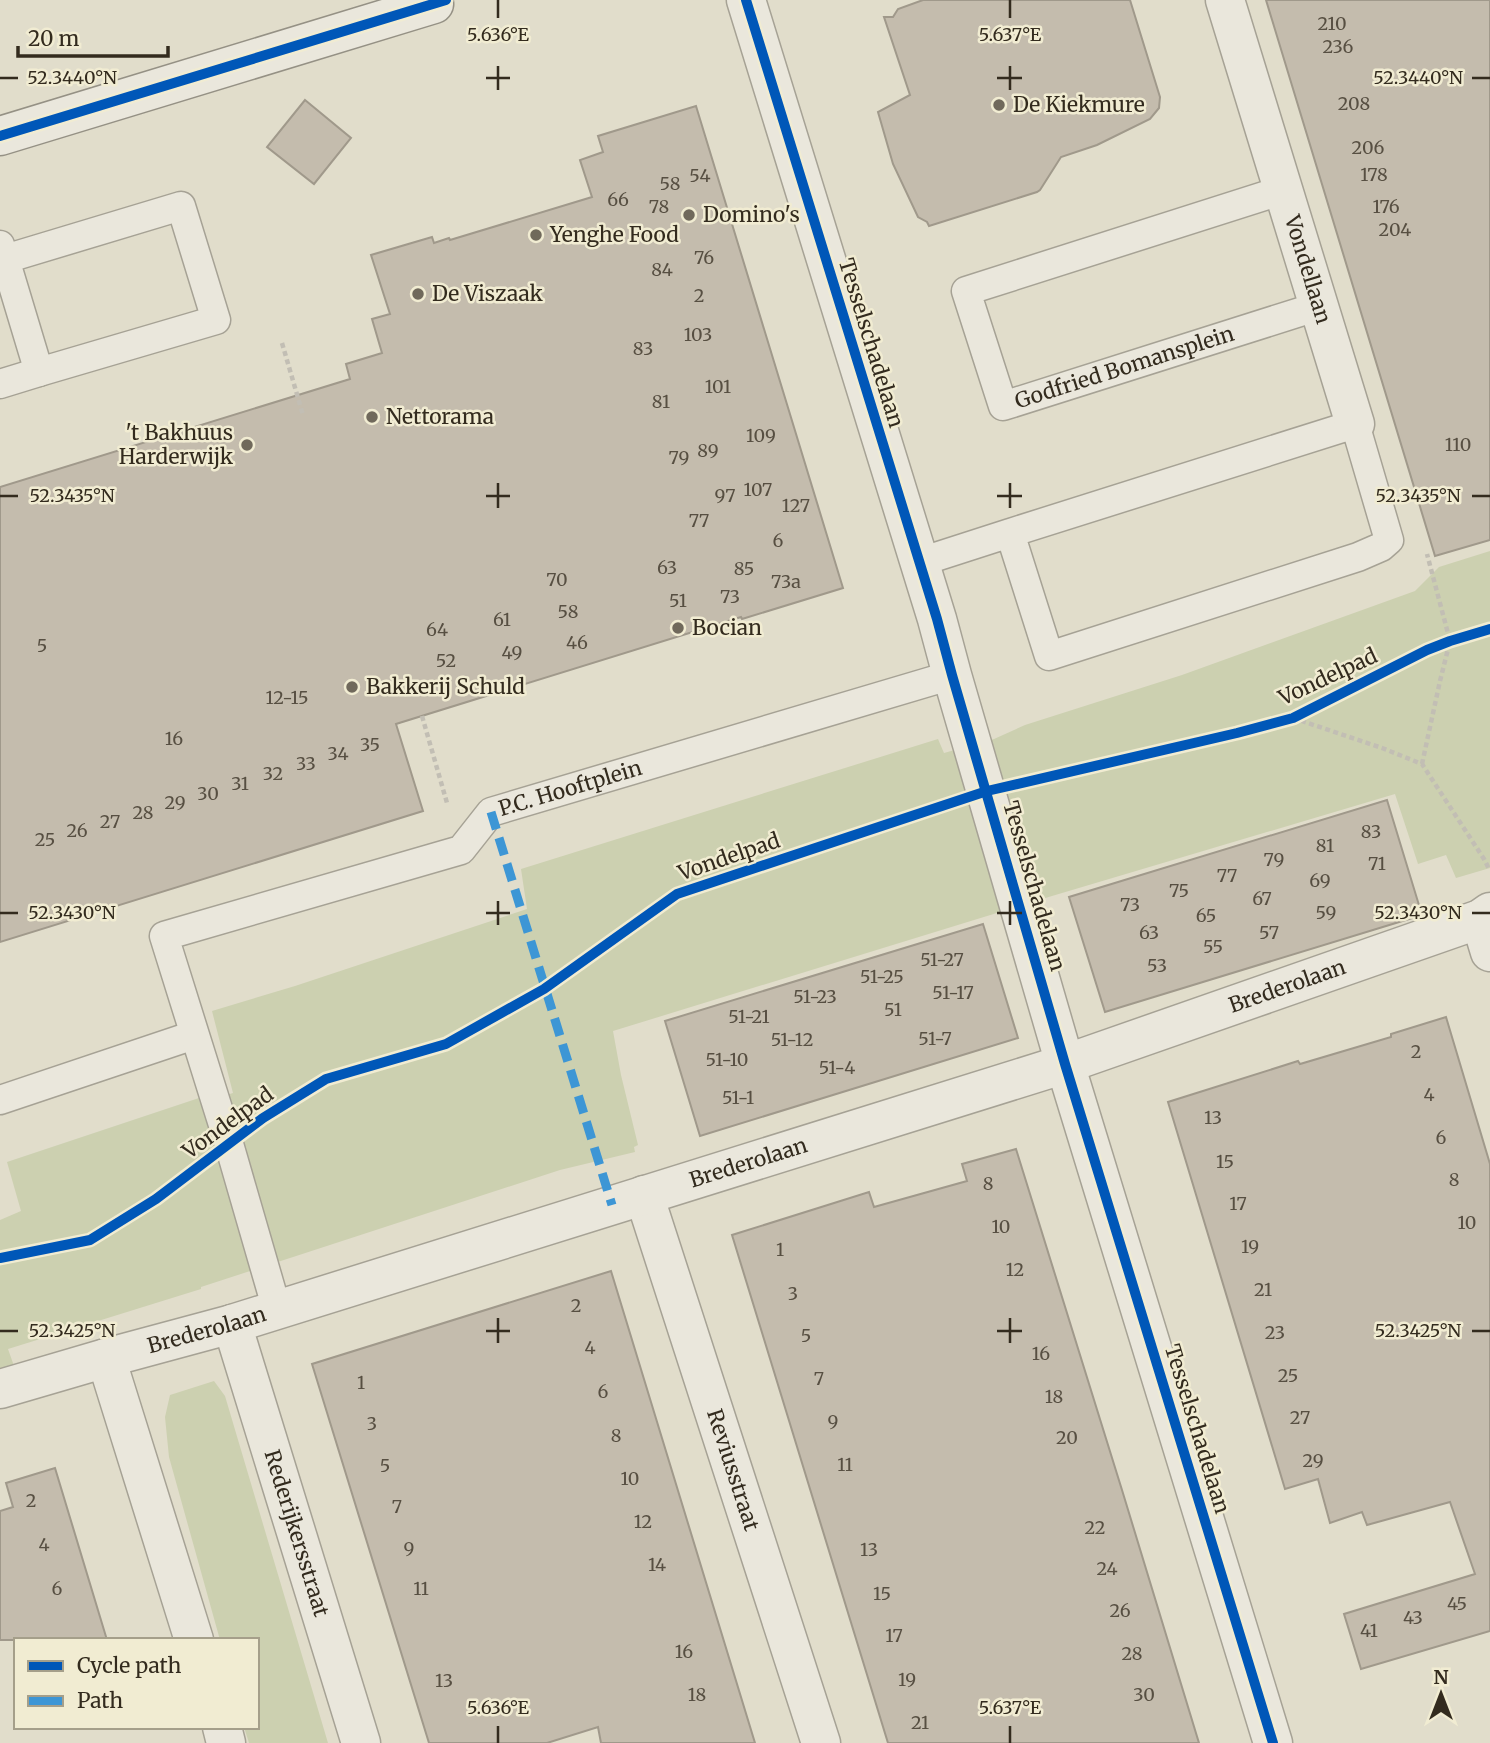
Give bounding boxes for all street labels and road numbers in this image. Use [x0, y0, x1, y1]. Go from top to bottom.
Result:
street label: Vondellaan [1278, 211, 1338, 327]
street label: Tesselschadelaan [833, 255, 910, 431]
street label: Godfried Bomansplein [1011, 320, 1237, 414]
street label: Vondelpad [1273, 642, 1382, 712]
street label: P.C. Hooftplein [495, 754, 645, 822]
street label: Tesselschadelaan [997, 798, 1072, 974]
street label: Vondelpad [673, 826, 784, 887]
street label: Brederolaan [1225, 953, 1349, 1019]
street label: Vondelpad [176, 1080, 279, 1165]
street label: Brederolaan [686, 1131, 811, 1193]
street label: Brederolaan [144, 1300, 269, 1359]
street label: Tesselschadelaan [1159, 1341, 1236, 1517]
street label: Reviusstraat [701, 1406, 766, 1534]
street label: Rederijkersstraat [259, 1446, 335, 1620]

